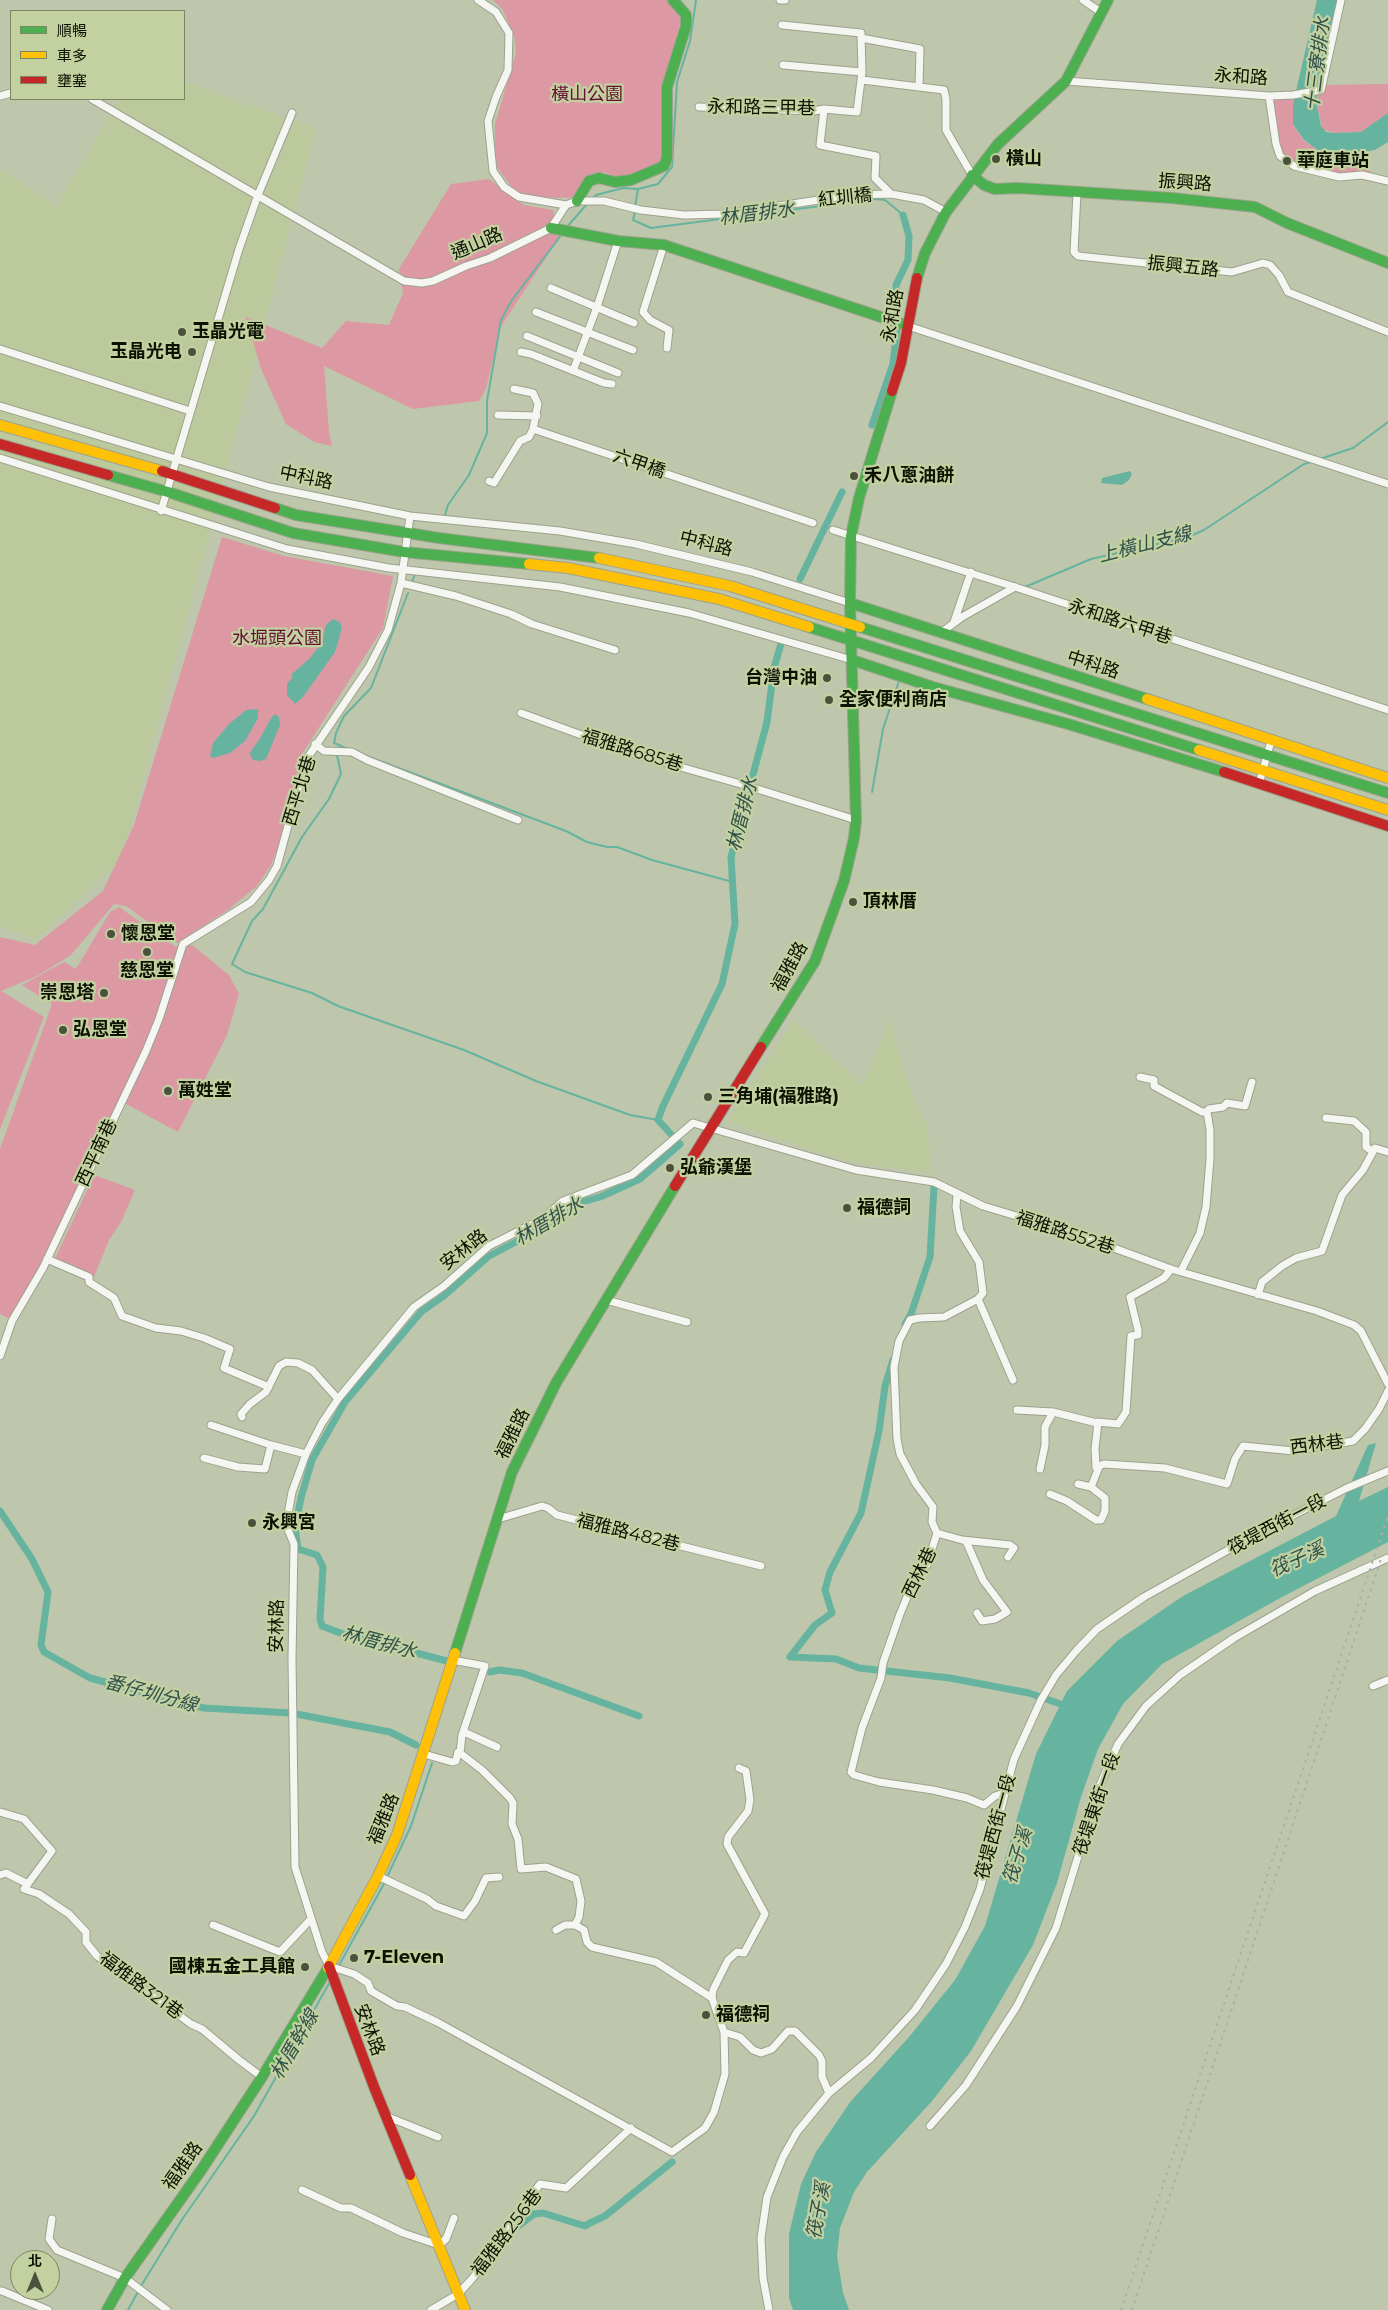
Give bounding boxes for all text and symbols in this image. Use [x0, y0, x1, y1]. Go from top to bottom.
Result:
legend [10, 10, 185, 100]
water label: 十三寮排水 [1301, 15, 1335, 113]
text: 順暢 [57, 21, 87, 40]
text: 車多 [57, 46, 87, 65]
street label: 永和路 [1213, 64, 1269, 90]
text: 壅塞 [57, 71, 87, 90]
park label: 橫山公園 [551, 84, 623, 106]
street label: 永和路三甲巷 [707, 96, 815, 120]
place label: 橫山 [1006, 148, 1042, 170]
place label: 華庭車站 [1297, 150, 1369, 172]
marker: 橫山 [990, 153, 1002, 165]
marker: 華庭車站 [1281, 155, 1293, 167]
street label: 振興路 [1157, 170, 1213, 196]
street label: 紅圳橋 [817, 184, 873, 212]
water label: 林厝排水 [718, 198, 796, 230]
street label: 通山路 [448, 224, 506, 264]
street label: 振興五路 [1146, 252, 1220, 282]
street label: 永和路 [878, 288, 908, 344]
place label: 玉晶光電 [192, 321, 264, 343]
marker: 玉晶光電 [176, 326, 188, 338]
place label: 玉晶光电 [110, 341, 182, 363]
marker: 玉晶光电 [186, 346, 198, 358]
street label: 六甲橋 [610, 445, 668, 483]
street label: 中科路 [277, 462, 335, 494]
place label: 禾八蔥油餅 [864, 465, 954, 487]
marker: 禾八蔥油餅 [848, 470, 860, 482]
water label: 上橫山支線 [1096, 522, 1194, 568]
street label: 中科路 [677, 527, 735, 561]
street label: 永和路六甲巷 [1065, 595, 1175, 649]
park label: 水堀頭公園 [232, 628, 322, 650]
street label: 中科路 [1064, 646, 1122, 684]
place label: 台灣中油 [745, 667, 817, 689]
marker: 台灣中油 [821, 672, 833, 684]
place label: 全家便利商店 [839, 689, 947, 711]
marker: 全家便利商店 [823, 694, 835, 706]
street label: 福雅路685巷 [579, 725, 685, 777]
street label: 西平北巷 [279, 753, 321, 829]
water label: 林厝排水 [723, 774, 763, 854]
place label: 頂林厝 [863, 891, 917, 913]
marker: 頂林厝 [847, 896, 859, 908]
place label: 懷恩堂 [121, 923, 175, 945]
marker: 懷恩堂 [105, 928, 117, 940]
street label: 福雅路 [767, 938, 813, 996]
marker: 慈恩堂 [141, 946, 153, 958]
place label: 慈恩堂 [120, 960, 174, 982]
place label: 崇恩塔 [40, 982, 94, 1004]
marker: 崇恩塔 [98, 987, 110, 999]
place label: 弘恩堂 [73, 1019, 127, 1041]
marker: 弘恩堂 [57, 1024, 69, 1036]
place label: 萬姓堂 [178, 1080, 232, 1102]
marker: 萬姓堂 [162, 1085, 174, 1097]
place label: 三角埔(福雅路) [718, 1086, 839, 1108]
marker: 三角埔(福雅路) [702, 1091, 714, 1103]
street label: 西平南巷 [72, 1116, 122, 1190]
place label: 弘爺漢堡 [680, 1157, 752, 1179]
marker: 弘爺漢堡 [664, 1162, 676, 1174]
water label: 林厝排水 [510, 1193, 588, 1251]
place label: 福德詞 [857, 1197, 911, 1219]
marker: 福德詞 [841, 1202, 853, 1214]
street label: 福雅路552巷 [1013, 1207, 1117, 1259]
street label: 安林路 [436, 1225, 492, 1275]
street label: 福雅路 [491, 1405, 535, 1463]
street label: 西林巷 [1289, 1431, 1345, 1459]
street label: 筏堤西街一段 [1224, 1490, 1330, 1560]
street label: 福雅路482巷 [574, 1510, 682, 1556]
place label: 永興宮 [262, 1512, 316, 1534]
marker: 永興宮 [246, 1517, 258, 1529]
water label: 筏子溪 [1266, 1538, 1328, 1582]
street label: 西林巷 [898, 1544, 942, 1602]
street label: 安林路 [266, 1599, 288, 1653]
water label: 林厝排水 [339, 1622, 419, 1664]
water label: 番仔圳分線 [102, 1671, 200, 1717]
street label: 筏堤東街一段 [1069, 1749, 1125, 1859]
street label: 筏堤西街一段 [972, 1772, 1020, 1882]
street label: 福雅路 [364, 1790, 404, 1848]
water label: 筏子溪 [999, 1825, 1037, 1887]
place label: 7-Eleven [364, 1947, 444, 1969]
street label: 福雅路321巷 [95, 1948, 187, 2024]
marker: 7-Eleven [348, 1952, 360, 1964]
place label: 國棟五金工具館 [169, 1956, 295, 1978]
marker: 國棟五金工具館 [299, 1961, 311, 1973]
street label: 安林路 [349, 2001, 389, 2059]
place label: 福德祠 [716, 2004, 770, 2026]
water label: 林厝幹線 [266, 2006, 324, 2084]
marker: 福德祠 [700, 2009, 712, 2021]
street label: 福雅路 [159, 2138, 207, 2194]
water label: 筏子溪 [803, 2181, 835, 2241]
street label: 福雅路256巷 [467, 2185, 547, 2281]
north arrow [10, 2250, 60, 2300]
text: 北 [28, 2252, 42, 2270]

